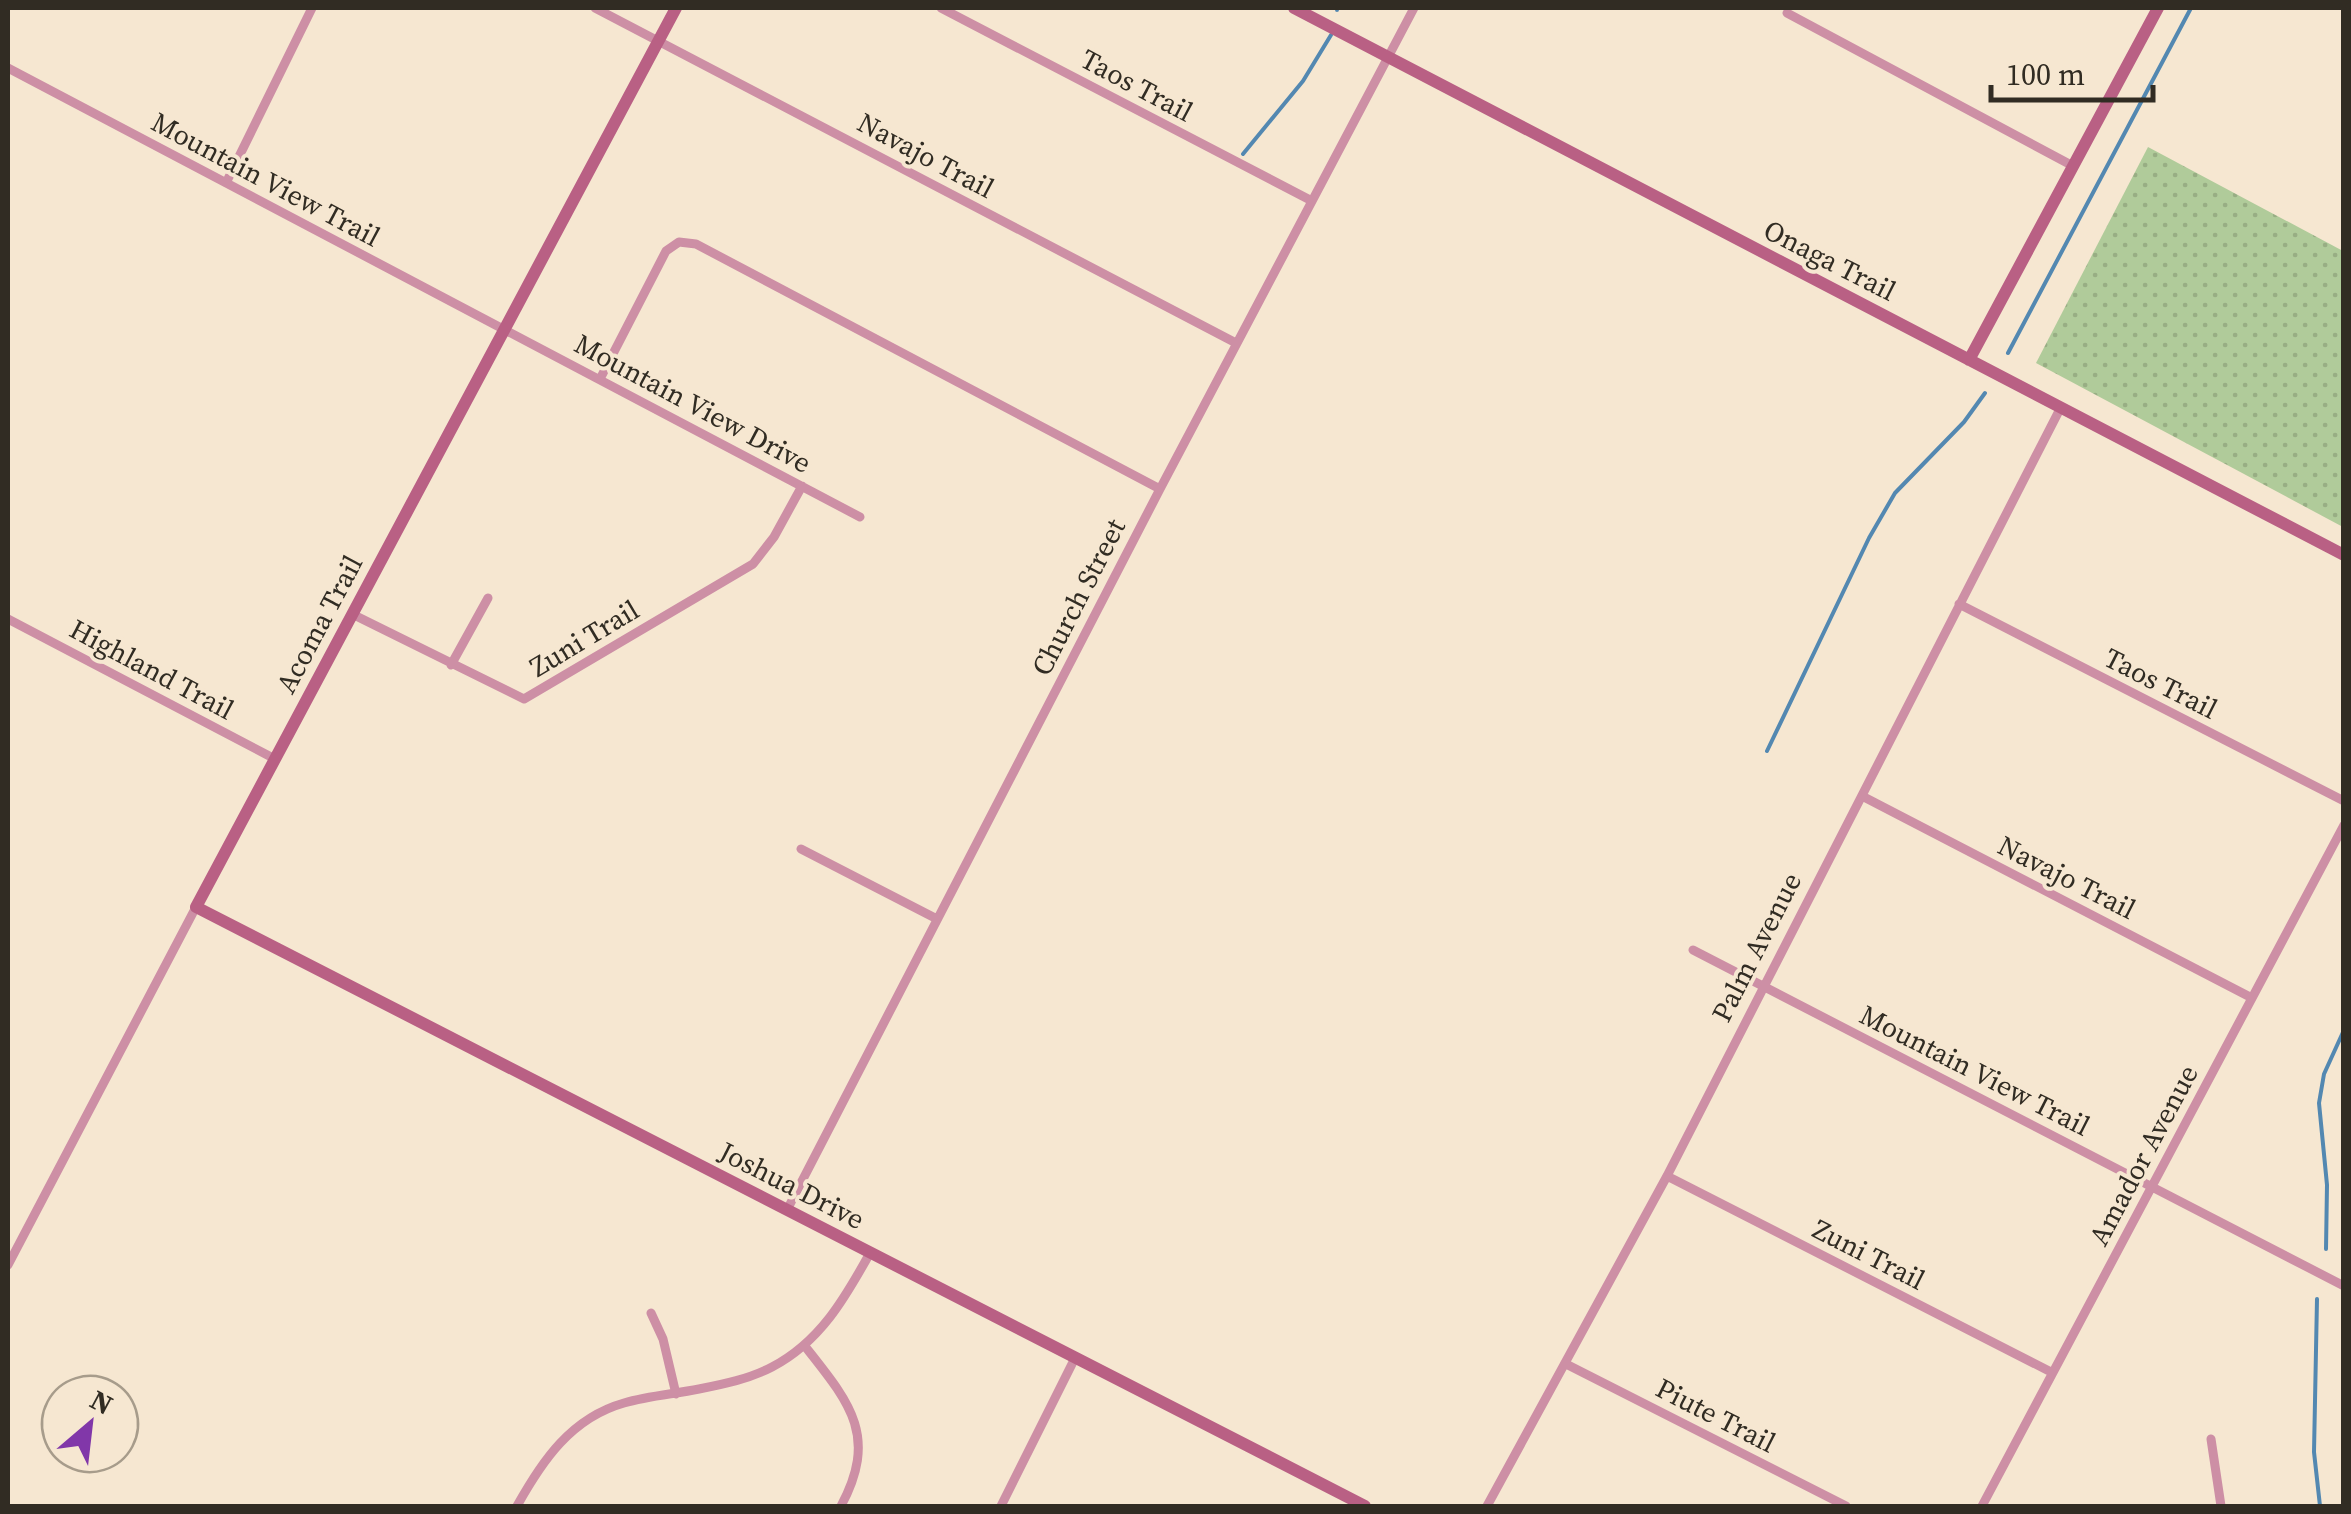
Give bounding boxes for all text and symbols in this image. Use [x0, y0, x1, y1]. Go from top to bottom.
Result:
street label: Taos Trail [1074, 40, 1200, 130]
scale bar [1991, 40, 2154, 102]
text: 100 m [2006, 54, 2085, 95]
street label: Mountain View Trail [145, 103, 387, 255]
street label: Navajo Trail [851, 103, 1001, 207]
street label: Onaga Trail [1757, 211, 1903, 309]
street label: Mountain View Drive [568, 324, 818, 482]
street label: Church Street [1022, 511, 1134, 682]
street label: Acoma Trail [267, 548, 371, 700]
street label: Zuni Trail [522, 590, 646, 686]
street label: Highland Trail [63, 610, 241, 728]
street label: Taos Trail [2098, 638, 2224, 728]
street label: Navajo Trail [1992, 826, 2142, 928]
street label: Palm Avenue [1702, 866, 1810, 1028]
street label: Mountain View Trail [1853, 996, 2097, 1144]
street label: Amador Avenue [2079, 1058, 2207, 1252]
street label: Joshua Drive [712, 1132, 871, 1238]
street label: Zuni Trail [1806, 1210, 1932, 1298]
street label: Piute Trail [1650, 1369, 1782, 1461]
north arrow [40, 1374, 140, 1474]
text: N [84, 1380, 120, 1423]

